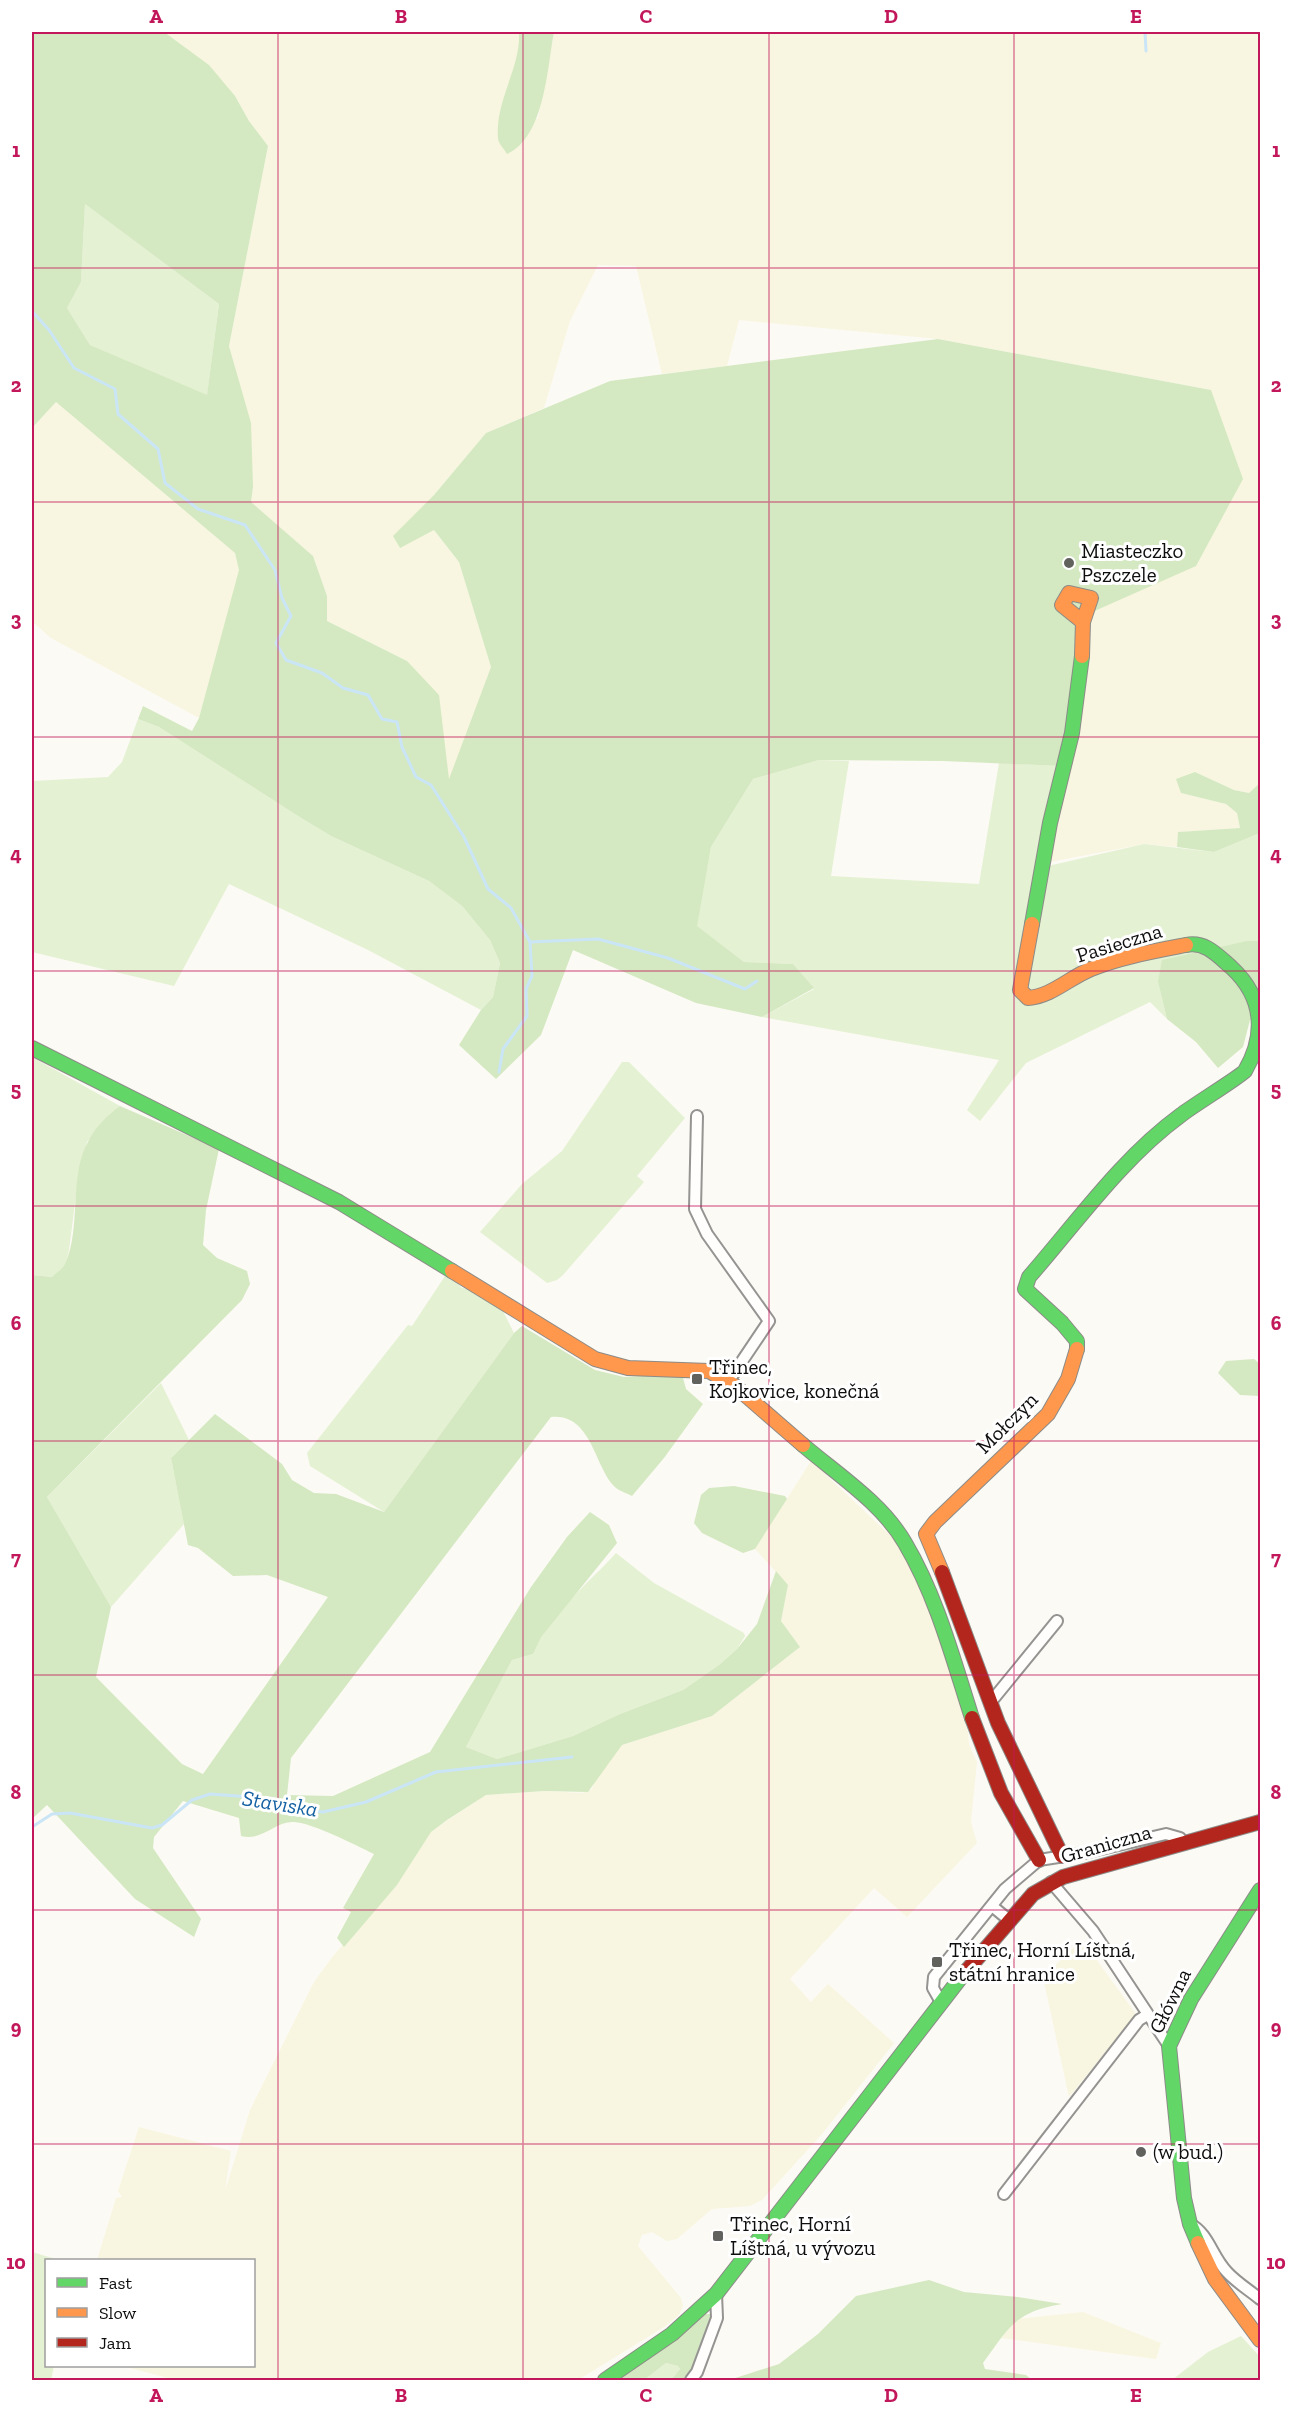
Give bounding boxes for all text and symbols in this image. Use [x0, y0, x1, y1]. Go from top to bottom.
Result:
text: A [149, 4, 163, 28]
text: B [395, 4, 407, 28]
text: C [640, 4, 653, 28]
text: D [884, 4, 898, 28]
text: E [1130, 4, 1142, 28]
text: 1 [12, 138, 20, 162]
text: 1 [1272, 138, 1280, 162]
text: 2 [11, 373, 22, 397]
text: 2 [1271, 373, 1282, 397]
place label: Miasteczko Pszczele [1081, 538, 1183, 587]
marker: Miasteczko Pszczele [1062, 556, 1076, 570]
text: 3 [11, 607, 22, 631]
text: 3 [1271, 607, 1282, 631]
text: 4 [10, 842, 22, 866]
text: 4 [1270, 842, 1282, 866]
street label: Pasieczna [1073, 918, 1165, 967]
text: 5 [11, 1077, 21, 1101]
text: 5 [1271, 1077, 1281, 1101]
text: 6 [11, 1311, 22, 1335]
text: 6 [1271, 1311, 1282, 1335]
place label: Třinec, Kojkovice, konečná [709, 1354, 879, 1404]
marker: Třinec, Kojkovice, konečná [690, 1372, 704, 1386]
street label: Mołczyn [971, 1387, 1043, 1459]
text: 7 [11, 1546, 21, 1570]
text: 7 [1271, 1546, 1281, 1570]
text: 8 [11, 1780, 22, 1804]
text: 8 [1271, 1780, 1282, 1804]
water label: Staviska [240, 1784, 320, 1823]
street label: Graniczna [1058, 1819, 1154, 1868]
place label: Třinec, Horní Líštná, státní hranice [949, 1937, 1135, 1986]
marker: Třinec, Horní Líštná, státní hranice [930, 1955, 944, 1969]
street label: Główna [1143, 1964, 1196, 2037]
text: 9 [11, 2015, 22, 2039]
text: 9 [1271, 2015, 1282, 2039]
place label: (w bud.) [1153, 2139, 1223, 2164]
marker: (w bud.) [1134, 2145, 1148, 2159]
place label: Třinec, Horní Líštná, u vývozu [730, 2211, 876, 2260]
marker: Třinec, Horní Líštná, u vývozu [711, 2229, 725, 2243]
text: 10 [6, 2250, 26, 2274]
text: 10 [1266, 2250, 1286, 2274]
legend [45, 2259, 255, 2367]
text: Fast [99, 2272, 132, 2294]
text: Slow [99, 2302, 136, 2324]
text: Jam [99, 2332, 131, 2354]
text: A [149, 2383, 163, 2407]
text: B [395, 2383, 407, 2407]
text: C [640, 2383, 653, 2407]
text: D [884, 2383, 898, 2407]
text: E [1130, 2383, 1142, 2407]

